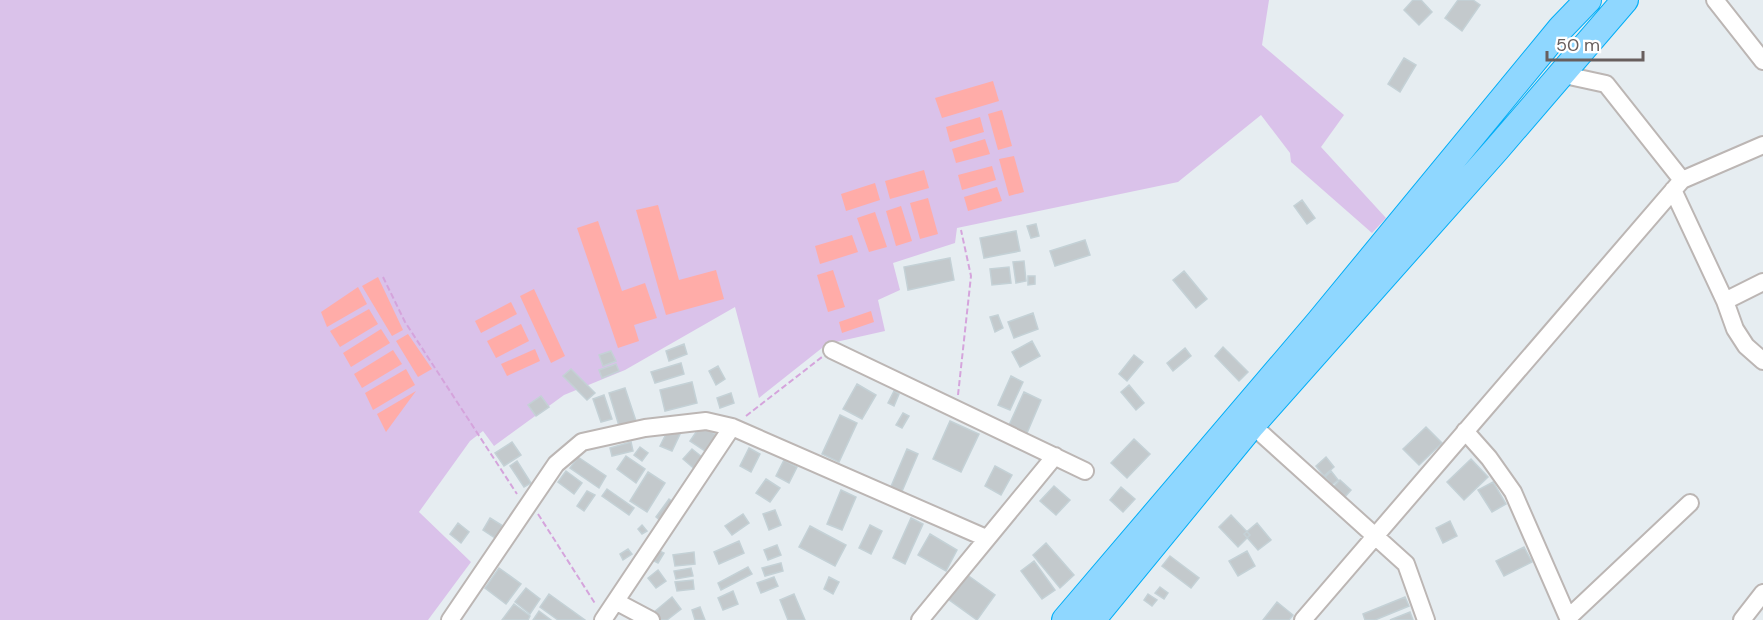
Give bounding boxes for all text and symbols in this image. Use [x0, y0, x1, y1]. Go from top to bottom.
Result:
scale bar [1547, 24, 1643, 62]
text: 50 m [1556, 33, 1600, 57]

